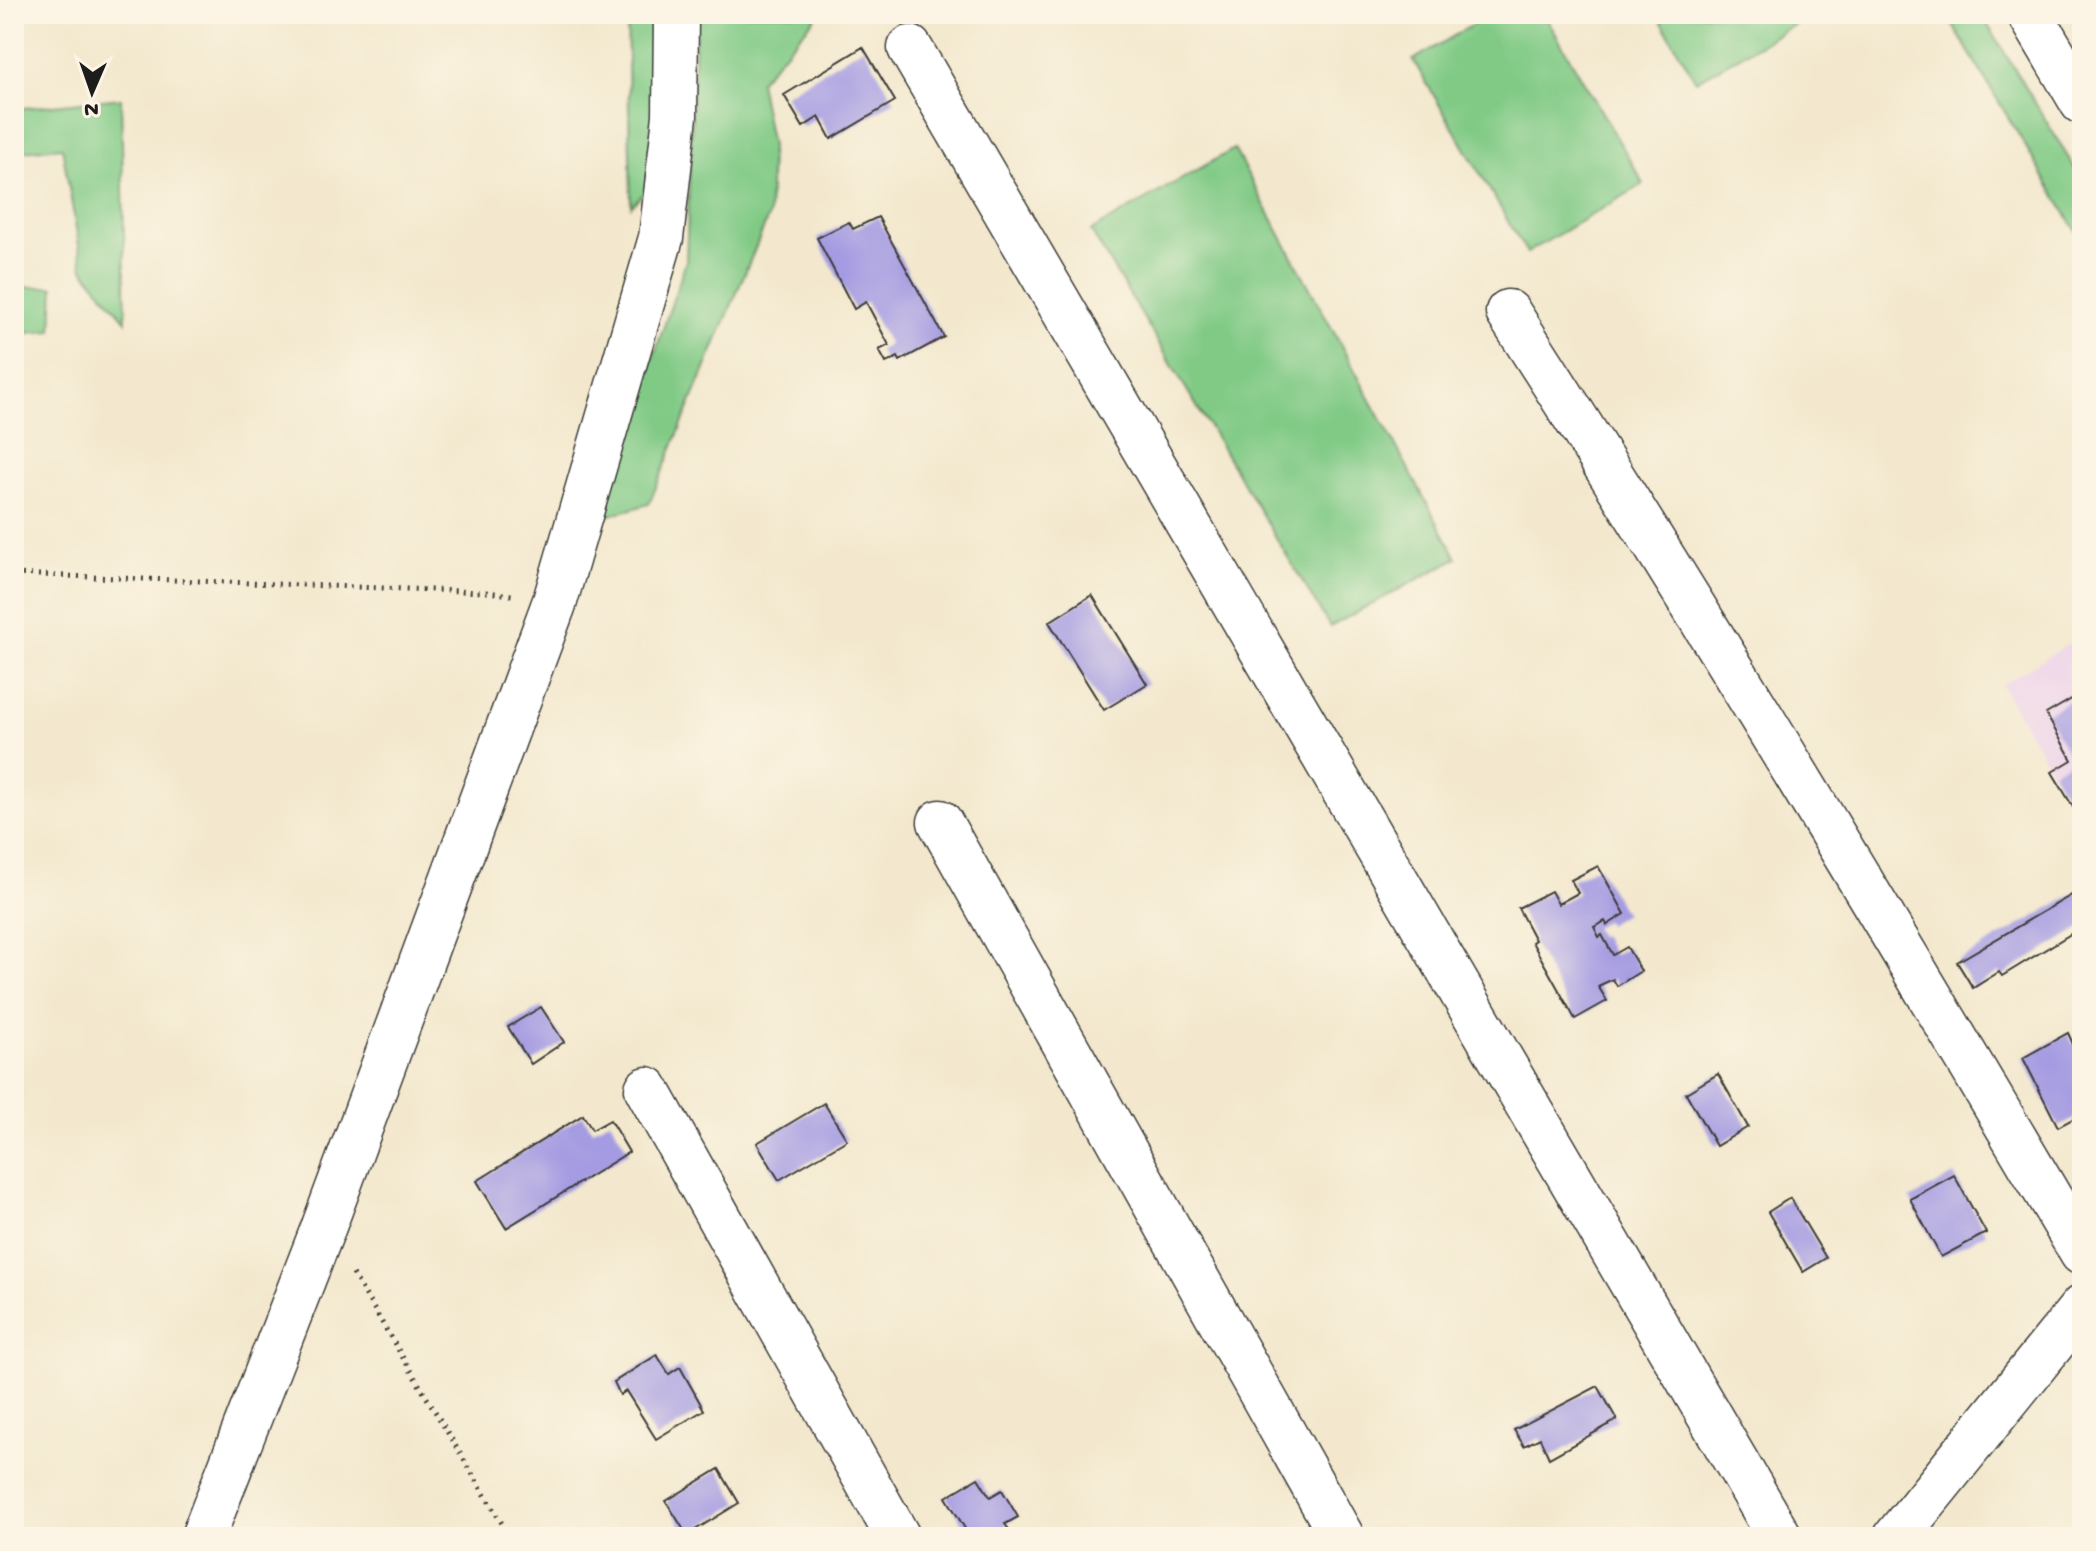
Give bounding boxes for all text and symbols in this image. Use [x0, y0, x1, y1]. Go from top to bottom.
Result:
north arrow [52, 52, 132, 132]
text: N [84, 95, 99, 121]

